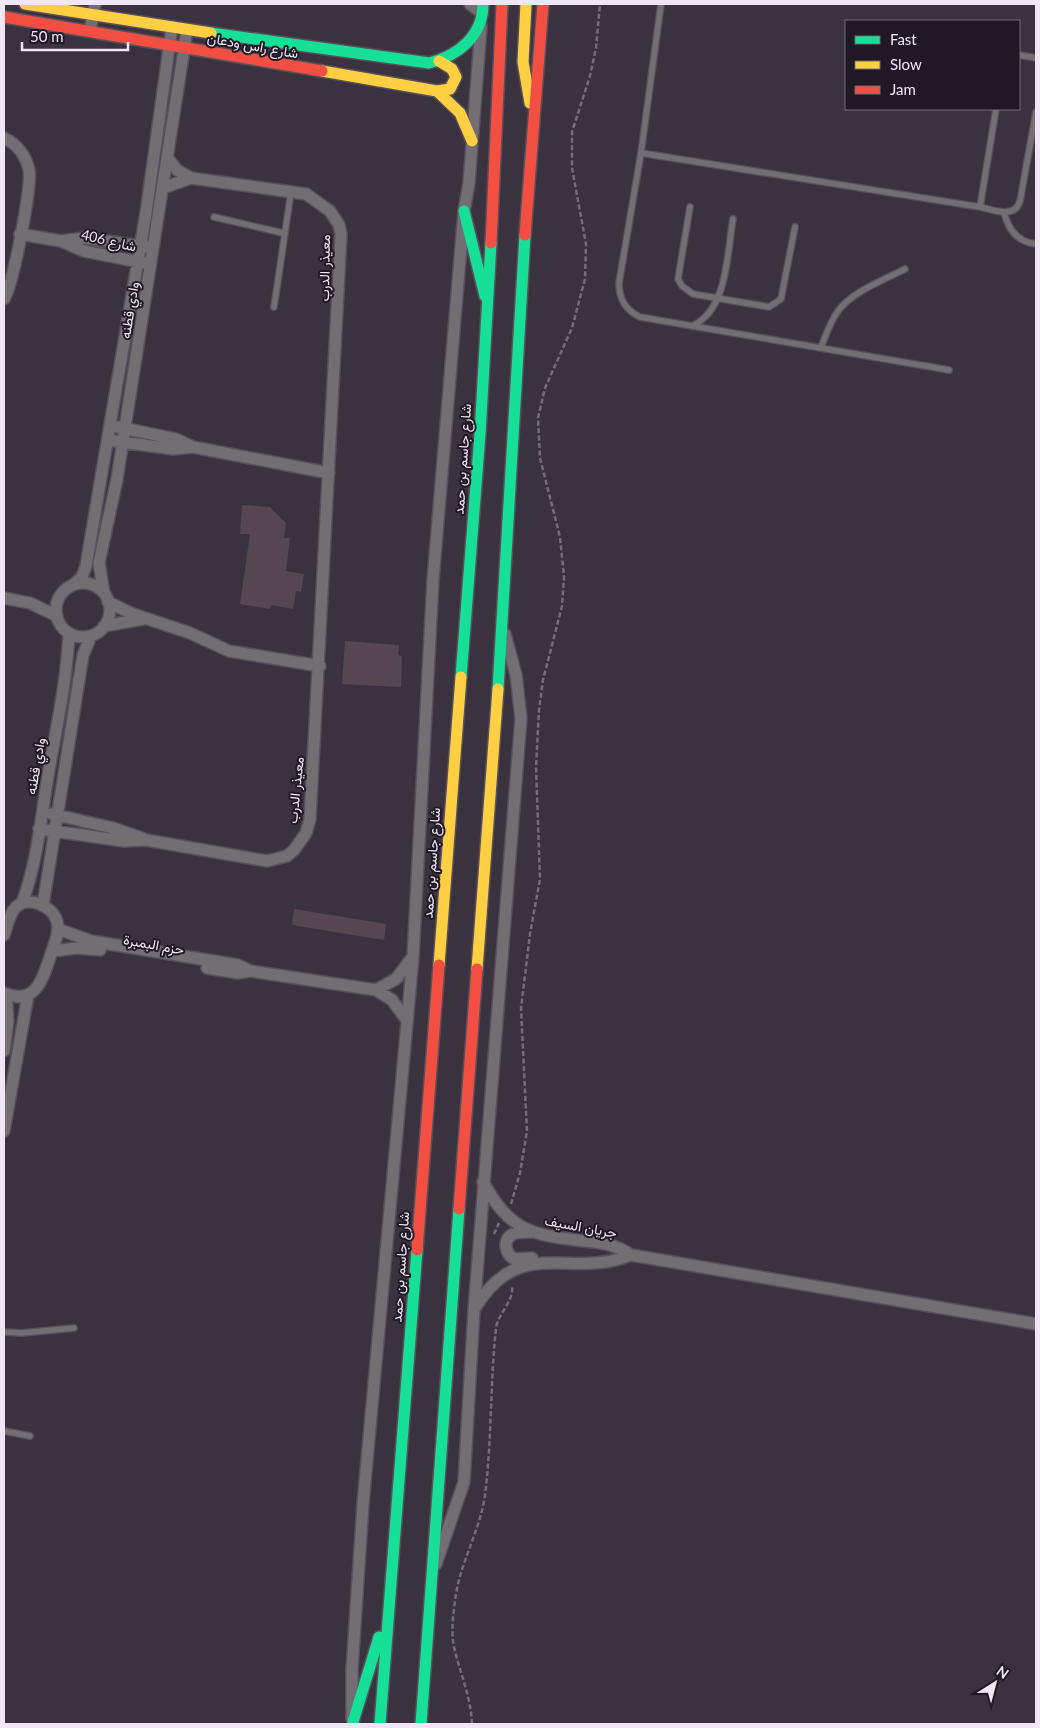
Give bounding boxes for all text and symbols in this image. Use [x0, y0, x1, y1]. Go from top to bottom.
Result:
scale bar [22, 20, 129, 52]
legend [845, 20, 1020, 110]
text: 50 m [30, 27, 64, 45]
street label: شارع راس ودعان [206, 29, 300, 64]
text: Fast [890, 30, 917, 48]
text: Slow [890, 55, 922, 73]
text: Jam [890, 80, 916, 98]
street label: شارع 406 [79, 225, 138, 258]
street label: معيذر الدرب [315, 234, 334, 302]
street label: وادي قطنه [116, 280, 146, 340]
street label: شارع جاسم بن حمد [450, 403, 477, 515]
street label: وادي قطنه [22, 736, 52, 796]
street label: معيذر الدرب [283, 756, 308, 824]
street label: شارع جاسم بن حمد [419, 807, 446, 919]
street label: حزم البمبرة [122, 930, 186, 959]
street label: شارع جاسم بن حمد [388, 1211, 415, 1323]
street label: جريان السيف [543, 1211, 618, 1242]
north arrow [970, 1658, 1020, 1708]
text: N [994, 1662, 1012, 1682]

